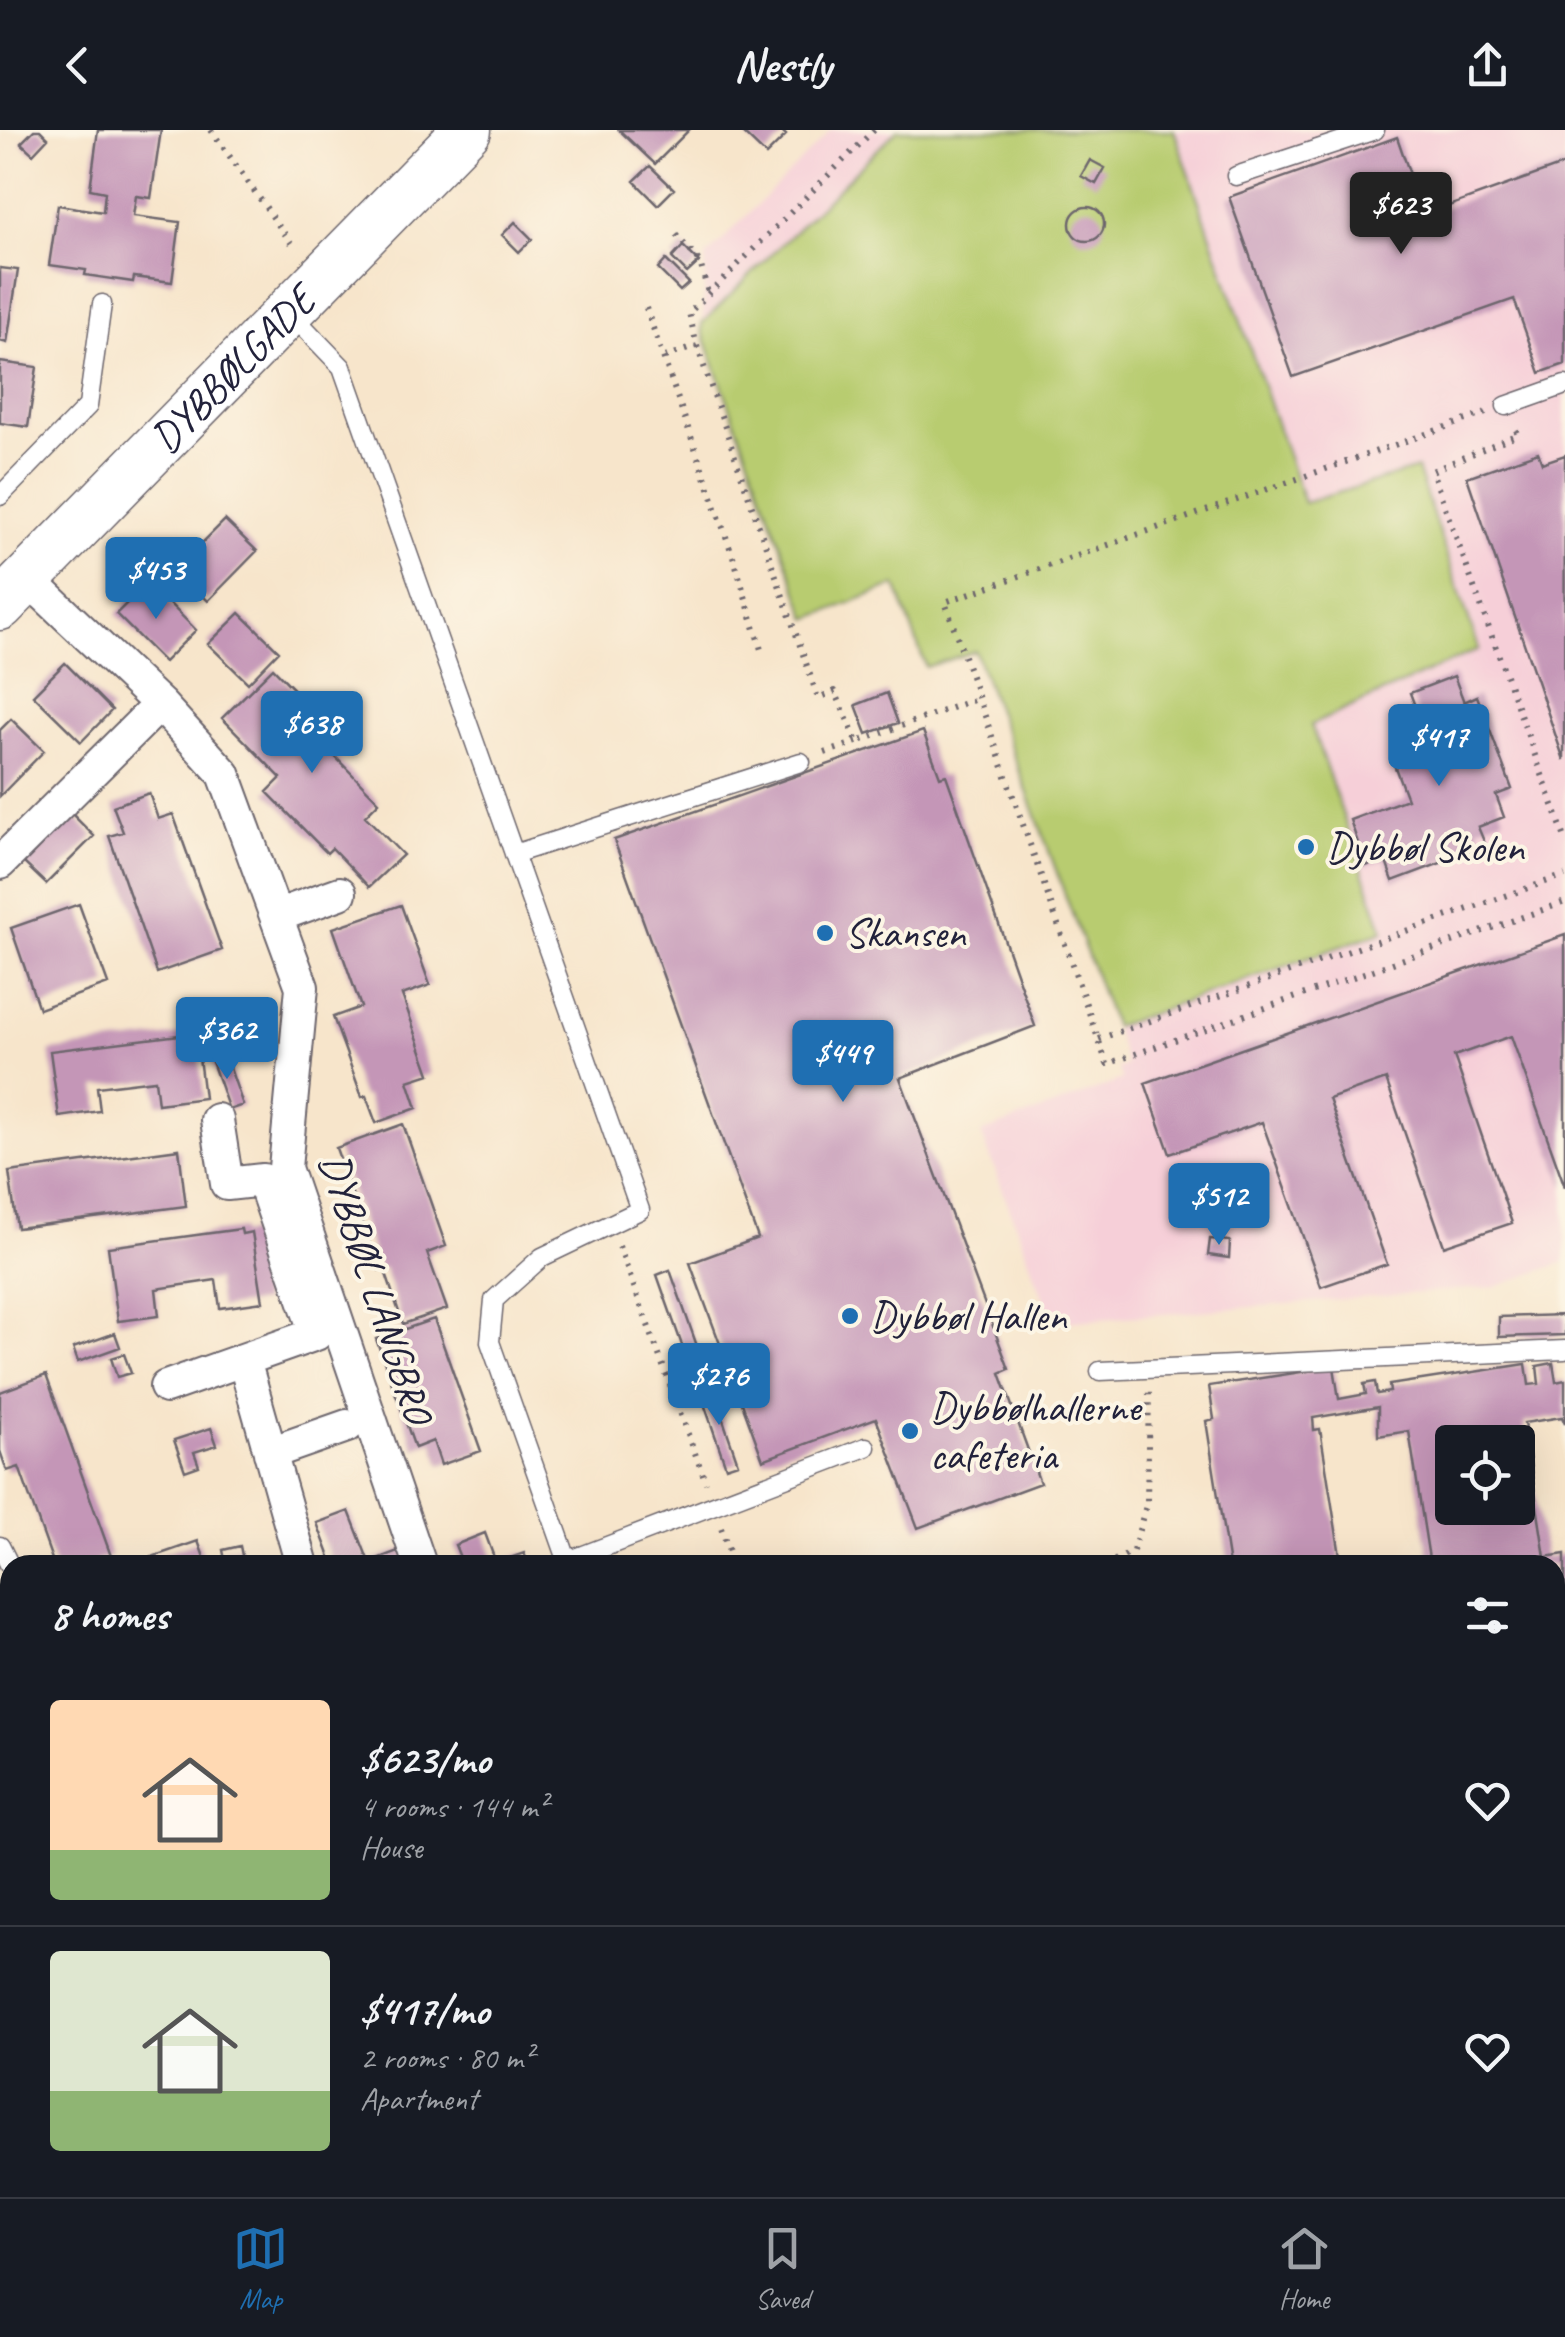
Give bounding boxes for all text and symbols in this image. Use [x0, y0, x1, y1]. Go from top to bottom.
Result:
text: Nestly [734, 37, 831, 94]
icon: back [50, 38, 105, 93]
icon: share [1460, 38, 1515, 93]
pin: $623 [1342, 172, 1460, 257]
text: $623 [1372, 184, 1430, 225]
street label: DYBBØLGADE [139, 271, 330, 464]
pin: $453 [97, 537, 215, 622]
text: $453 [127, 549, 185, 590]
pin: $638 [253, 691, 371, 776]
text: $638 [283, 703, 341, 744]
pin: $417 [1380, 704, 1498, 789]
text: $417 [1410, 716, 1468, 757]
place label: Dybbøl Skolen [1326, 821, 1525, 874]
marker: Dybbøl Skolen [1295, 836, 1317, 858]
place label: Skansen [845, 907, 966, 960]
marker: Skansen [814, 922, 836, 944]
pin: $362 [168, 997, 286, 1082]
text: $362 [198, 1009, 256, 1050]
pin: $449 [784, 1020, 902, 1105]
text: $449 [814, 1032, 872, 1073]
street label: DYBBØL LANGBRO [307, 1146, 446, 1433]
pin: $512 [1160, 1163, 1278, 1248]
text: $512 [1190, 1175, 1248, 1216]
place label: Dybbøl Hallen [870, 1290, 1067, 1343]
marker: Dybbøl Hallen [839, 1305, 861, 1327]
pin: $276 [660, 1343, 778, 1428]
text: $276 [690, 1355, 748, 1396]
place label: Dybbølhallerne cafeteria [930, 1381, 1143, 1482]
marker: Dybbølhallerne cafeteria [899, 1420, 921, 1442]
map controls [1435, 1425, 1535, 1525]
button: locate [1435, 1425, 1535, 1525]
icon: filters [1460, 1588, 1515, 1643]
text: 8 homes [50, 1589, 169, 1642]
text: $623/mo [360, 1733, 490, 1786]
icon: home [130, 1740, 250, 1860]
icon: heart [1460, 1773, 1515, 1828]
text: 4 rooms · 144 m² [360, 1786, 547, 1827]
text: House [360, 1827, 422, 1868]
text: $417/mo [360, 1984, 489, 2037]
icon: home [130, 1991, 250, 2111]
icon: heart [1460, 2024, 1515, 2079]
text: 2 rooms · 80 m² [360, 2037, 533, 2078]
text: Apartment [360, 2078, 478, 2119]
tab: Map [233, 2221, 288, 2316]
tab: Saved [755, 2221, 810, 2316]
tab: Home [1277, 2221, 1332, 2316]

